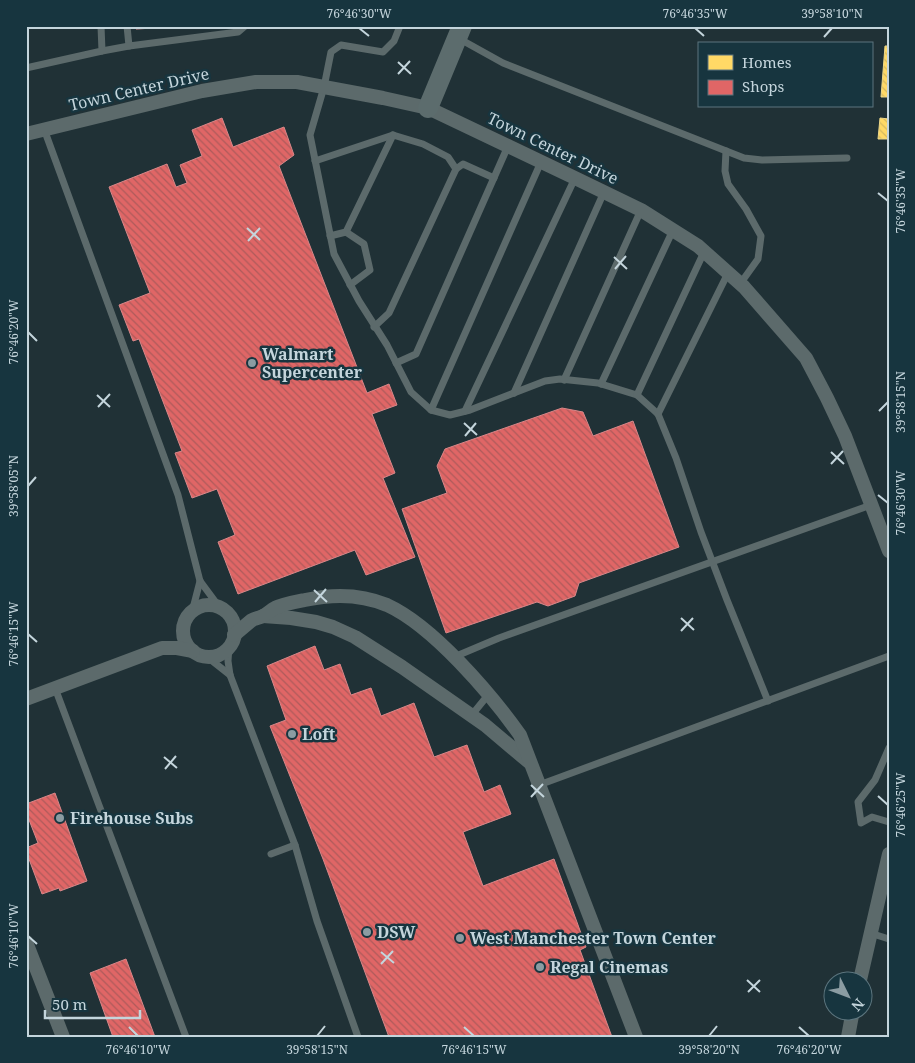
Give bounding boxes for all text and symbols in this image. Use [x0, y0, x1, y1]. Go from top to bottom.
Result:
text: 76°46'30"W [326, 5, 392, 22]
text: 76°46'35"W [662, 5, 728, 22]
text: 39°58'10"N [801, 5, 863, 22]
legend [698, 42, 872, 108]
text: Homes [742, 52, 792, 72]
street label: Town Center Drive [67, 62, 211, 116]
text: Shops [742, 76, 785, 96]
street label: Town Center Drive [484, 107, 622, 189]
text: 76°46'35"W [892, 168, 909, 234]
text: 76°46'20"W [5, 299, 22, 365]
place label: Walmart Supercenter [262, 343, 363, 383]
marker: Walmart Supercenter [246, 357, 258, 369]
text: 39°58'15"N [892, 371, 909, 433]
text: 39°58'05"N [5, 455, 22, 517]
text: 76°46'30"W [892, 470, 909, 536]
text: 76°46'15"W [5, 601, 22, 667]
place label: Loft [302, 723, 336, 745]
marker: Loft [286, 728, 298, 740]
text: 76°46'25"W [892, 772, 909, 838]
place label: Firehouse Subs [70, 807, 194, 829]
marker: Firehouse Subs [54, 812, 66, 824]
text: 76°46'10"W [5, 903, 22, 969]
place label: DSW [377, 921, 416, 943]
marker: DSW [361, 926, 373, 938]
place label: West Manchester Town Center [470, 927, 717, 949]
marker: West Manchester Town Center [454, 932, 466, 944]
place label: Regal Cinemas [550, 956, 668, 978]
marker: Regal Cinemas [534, 961, 546, 973]
north arrow [822, 970, 872, 1020]
scale bar [45, 988, 140, 1020]
text: 50 m [52, 994, 87, 1014]
text: N [847, 995, 869, 1015]
text: 76°46'10"W [105, 1041, 171, 1058]
text: 39°58'15"N [286, 1041, 348, 1058]
text: 76°46'15"W [441, 1041, 507, 1058]
text: 39°58'20"N [678, 1041, 740, 1058]
text: 76°46'20"W [776, 1041, 842, 1058]

